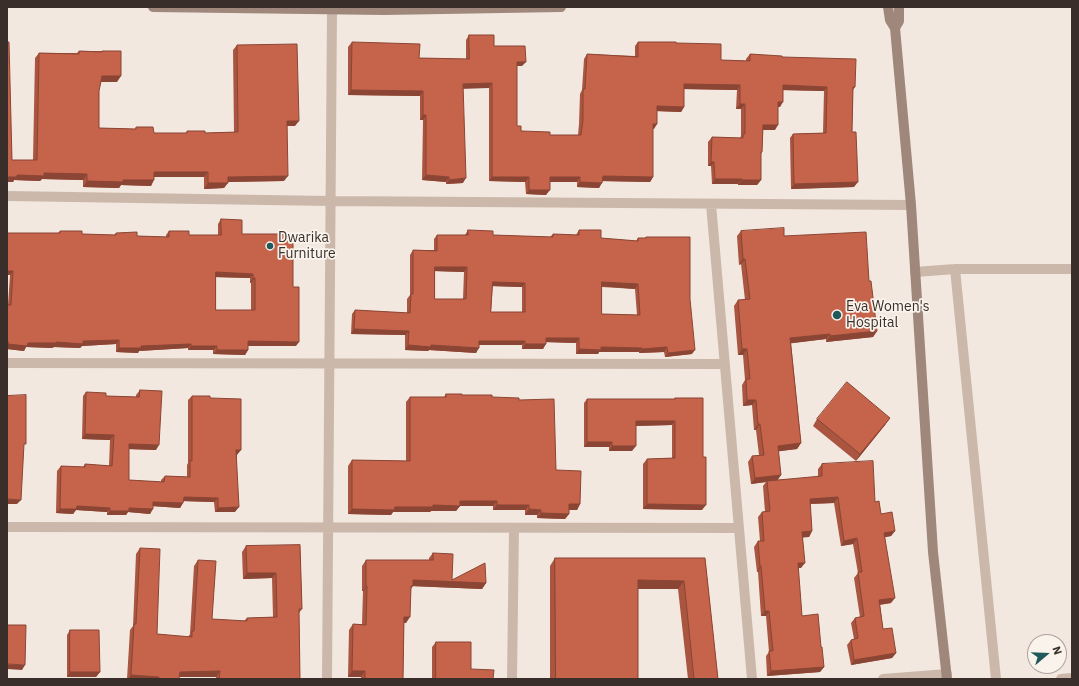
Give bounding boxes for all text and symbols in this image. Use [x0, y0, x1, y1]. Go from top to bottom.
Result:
place label: Dwarika Furniture [278, 230, 336, 262]
marker: Dwarika Furniture [265, 241, 275, 251]
place label: Eva Women's Hospital [846, 299, 930, 332]
marker: Eva Women's Hospital [831, 309, 843, 321]
north arrow [1027, 634, 1067, 674]
text: N [1049, 644, 1065, 656]

